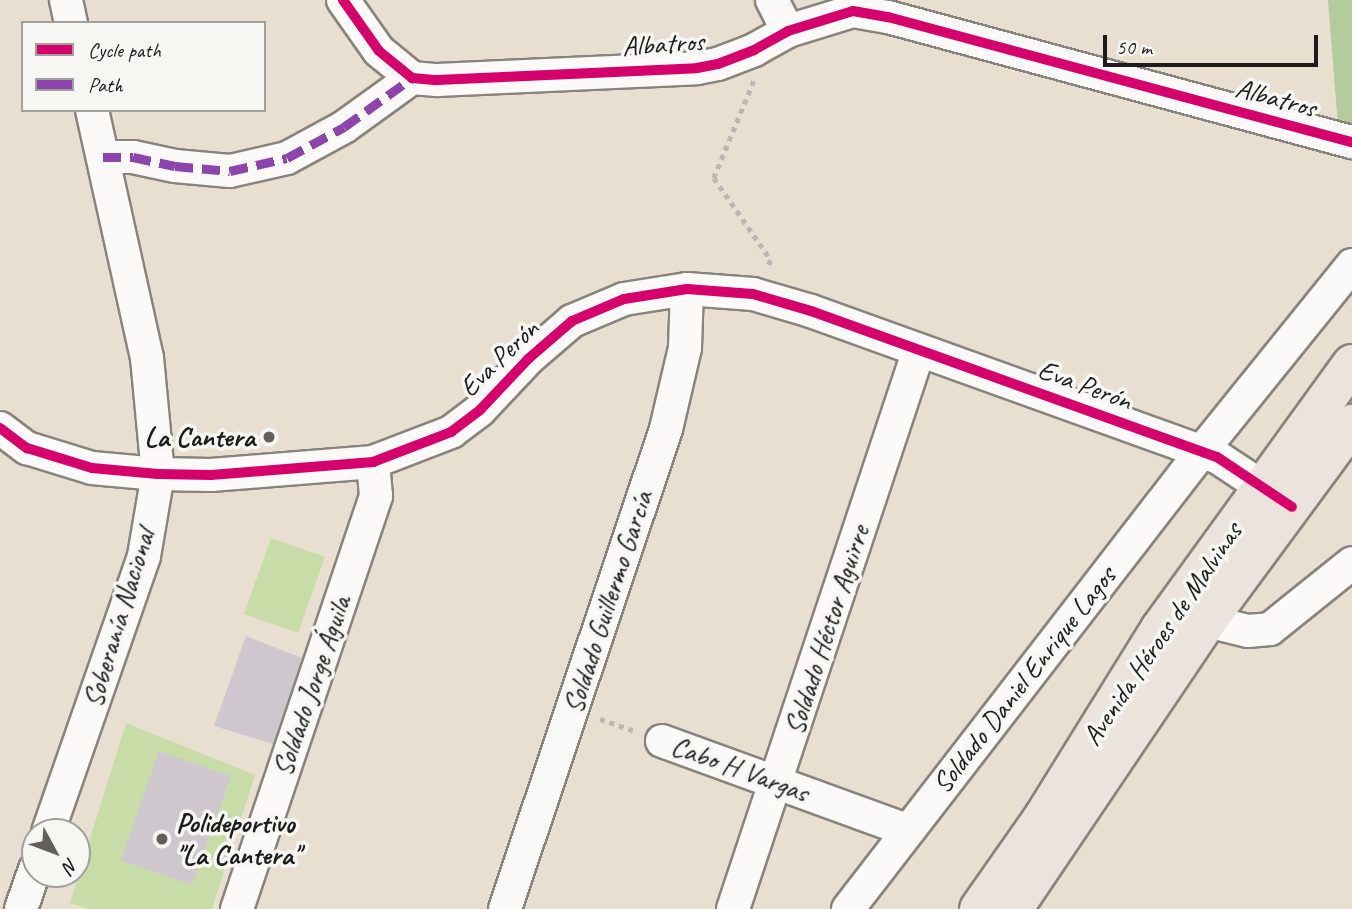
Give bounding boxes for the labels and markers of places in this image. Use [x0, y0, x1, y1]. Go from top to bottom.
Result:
place label: La Cantera [145, 420, 255, 454]
marker: La Cantera [261, 429, 277, 445]
place label: Polideportivo "La Cantera" [176, 806, 300, 872]
marker: Polideportivo "La Cantera" [154, 831, 170, 847]

